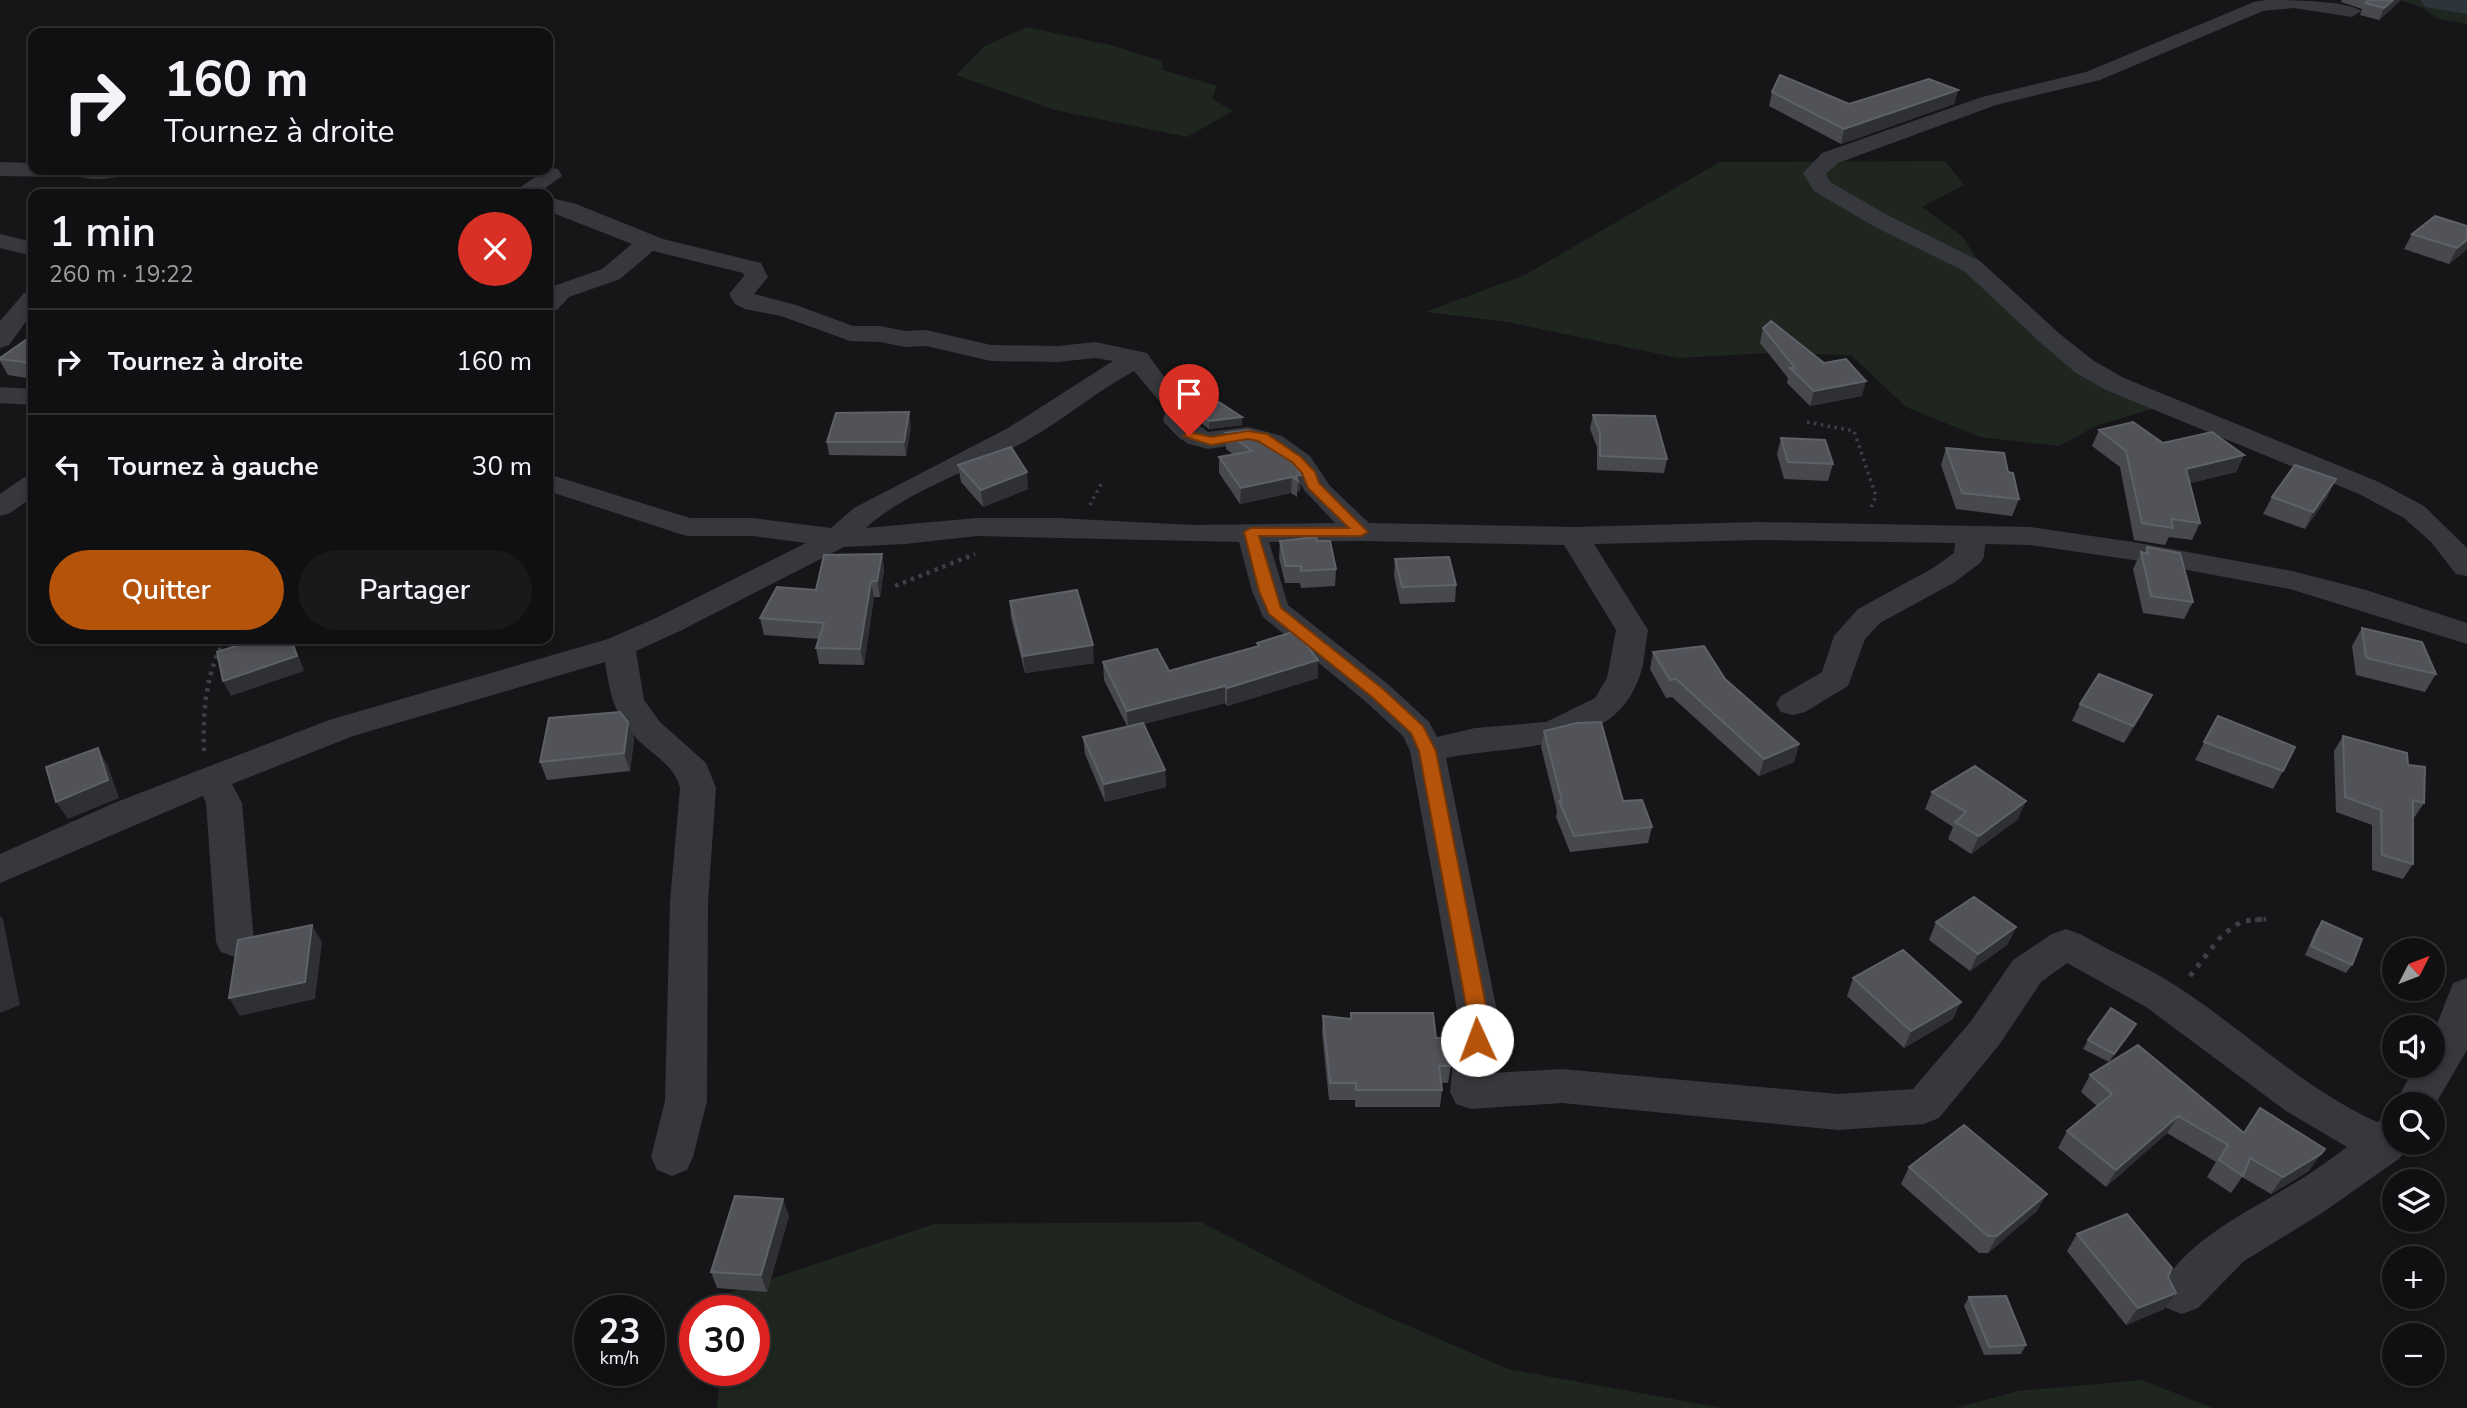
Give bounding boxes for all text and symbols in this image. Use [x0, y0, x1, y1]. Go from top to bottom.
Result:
text: 160 m [164, 46, 308, 113]
icon: right [49, 56, 140, 147]
text: Tournez à droite [164, 110, 395, 153]
text: 1 min [49, 204, 156, 261]
button: close [458, 212, 532, 286]
text: 260 m · 19:22 [49, 259, 194, 290]
icon: right [49, 343, 87, 381]
text: Tournez à droite [108, 344, 303, 379]
text: 160 m [456, 344, 532, 379]
pin [1159, 364, 1219, 436]
icon: arrive [1170, 375, 1208, 413]
icon: left [49, 448, 87, 486]
text: Tournez à gauche [108, 449, 319, 484]
text: 30 m [472, 449, 532, 484]
button: Quitter [49, 550, 284, 630]
button: Partager [298, 550, 532, 630]
north arrow [2382, 938, 2445, 1001]
map controls [2382, 938, 2445, 1386]
position arrow [1440, 1003, 1514, 1077]
button: sound [2382, 1015, 2445, 1078]
button: search [2382, 1092, 2445, 1155]
button: layers [2382, 1169, 2445, 1232]
button: + [2382, 1246, 2445, 1309]
speed limit sign: 30 [679, 1295, 770, 1386]
text: 23 [598, 1308, 641, 1355]
button: − [2382, 1323, 2445, 1386]
text: km/h [600, 1346, 639, 1370]

